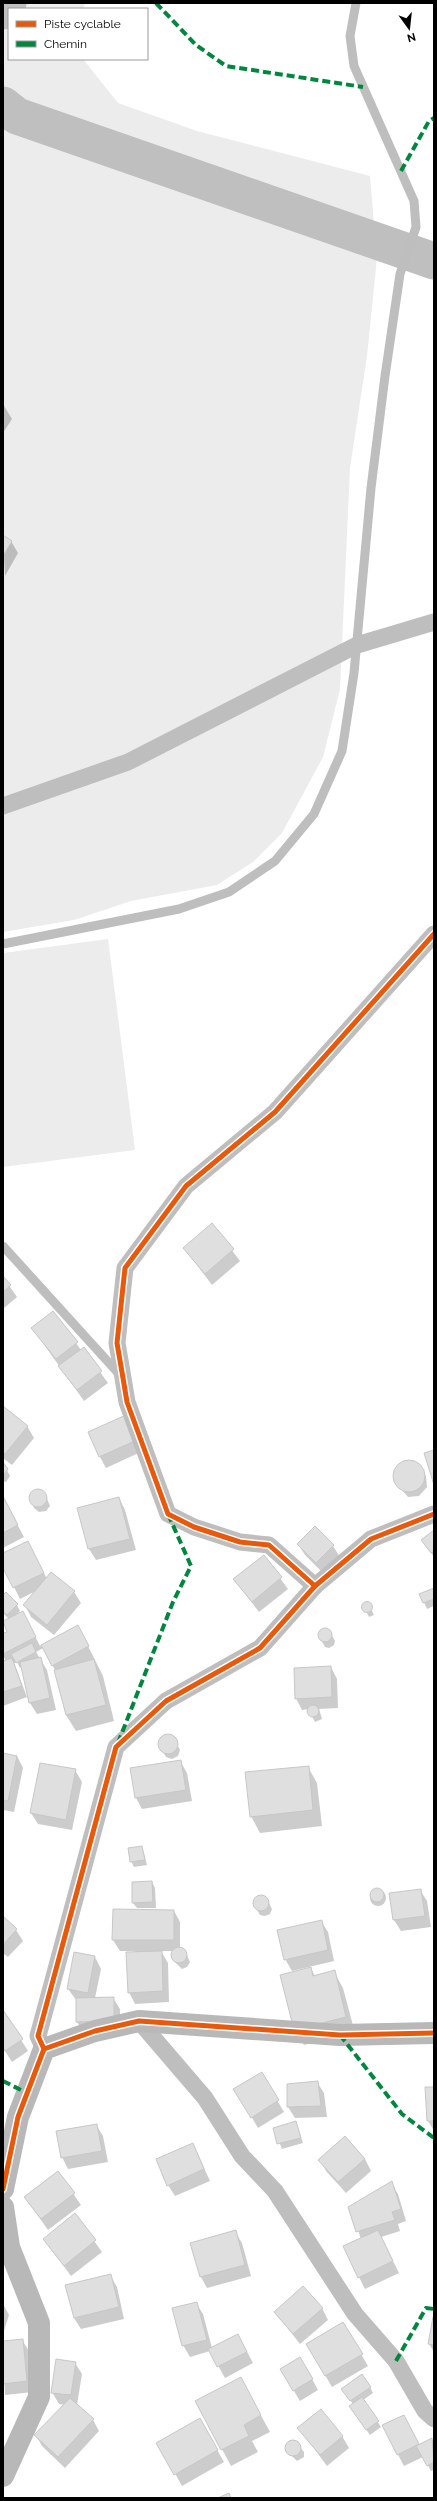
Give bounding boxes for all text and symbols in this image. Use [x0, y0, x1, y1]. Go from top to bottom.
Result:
legend [8, 8, 148, 60]
north arrow [389, 8, 429, 48]
text: Piste cyclable [44, 17, 121, 31]
text: N [406, 30, 417, 45]
text: Chemin [44, 37, 87, 51]

